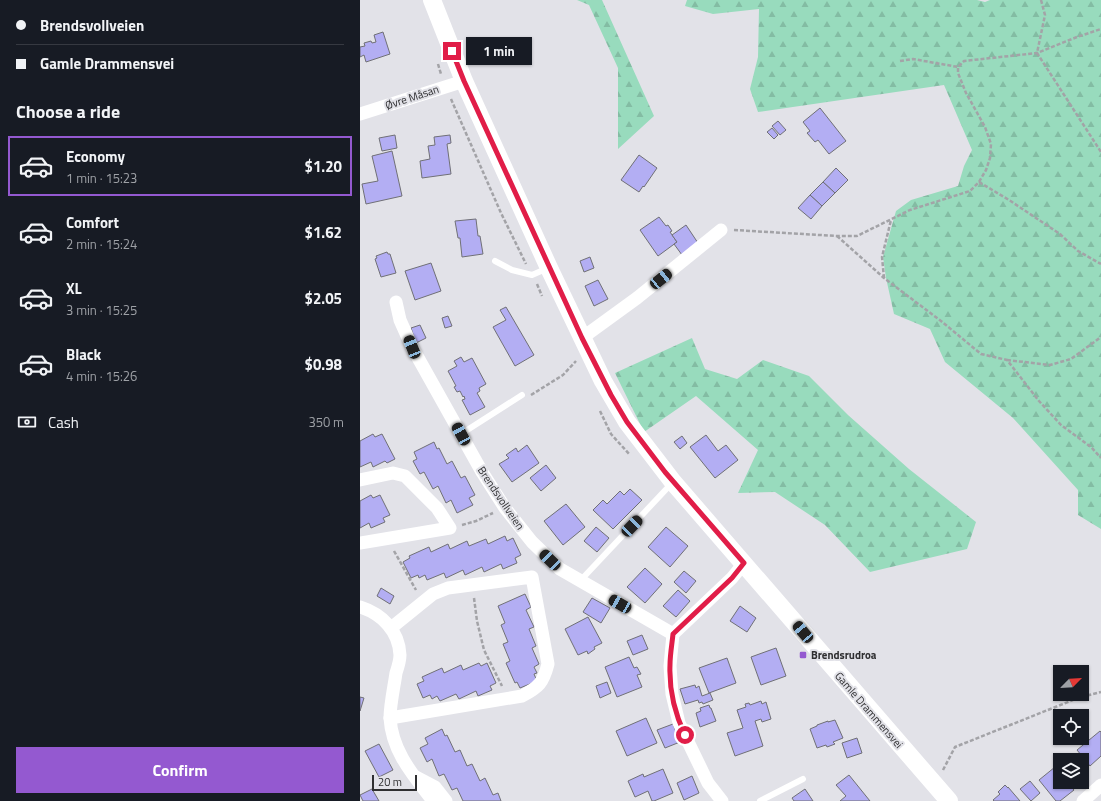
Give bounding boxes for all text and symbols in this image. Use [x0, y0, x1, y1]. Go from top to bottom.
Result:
text: Brendsvollveien [40, 14, 144, 37]
callout: 1 min [466, 37, 532, 65]
text: 1 min [483, 41, 515, 61]
route end [443, 42, 461, 60]
text: Gamle Drammensvei [40, 52, 174, 75]
street label: Øvre Måsan [383, 81, 441, 113]
text: Choose a ride [16, 98, 120, 125]
text: Economy [66, 145, 125, 168]
icon: car [18, 148, 54, 184]
text: $1.20 [305, 155, 342, 178]
text: 1 min · 15:23 [66, 168, 137, 188]
text: Comfort [66, 211, 119, 234]
icon: car [18, 214, 54, 250]
text: $1.62 [305, 221, 342, 244]
text: 2 min · 15:24 [66, 234, 137, 254]
car [648, 267, 674, 291]
text: XL [66, 277, 82, 300]
icon: car [18, 280, 54, 316]
text: $2.05 [305, 287, 342, 310]
text: 3 min · 15:25 [66, 300, 137, 320]
car [402, 334, 422, 360]
text: Black [66, 343, 101, 366]
icon: car [18, 346, 54, 382]
text: $0.98 [305, 353, 342, 376]
text: 4 min · 15:26 [66, 366, 137, 386]
icon: cash [16, 411, 38, 433]
text: Cash [48, 411, 79, 434]
text: 350 m [308, 412, 344, 432]
car [450, 421, 472, 447]
street label: Brendsvollveien [474, 463, 528, 533]
car [619, 513, 645, 539]
car [537, 547, 563, 573]
car [607, 593, 633, 615]
car [791, 619, 815, 645]
place label: Brendsrudroa [811, 647, 877, 663]
marker: Brendsrudroa [798, 650, 808, 660]
north arrow [1053, 665, 1089, 701]
map controls [1053, 665, 1089, 789]
street label: Gamle Drammensvei [831, 668, 907, 752]
button: locate [1053, 709, 1089, 745]
route start [676, 726, 694, 744]
button: Confirm [16, 747, 344, 793]
button: layers [1053, 753, 1089, 789]
scale bar [372, 773, 417, 792]
text: 20 m [378, 774, 402, 790]

